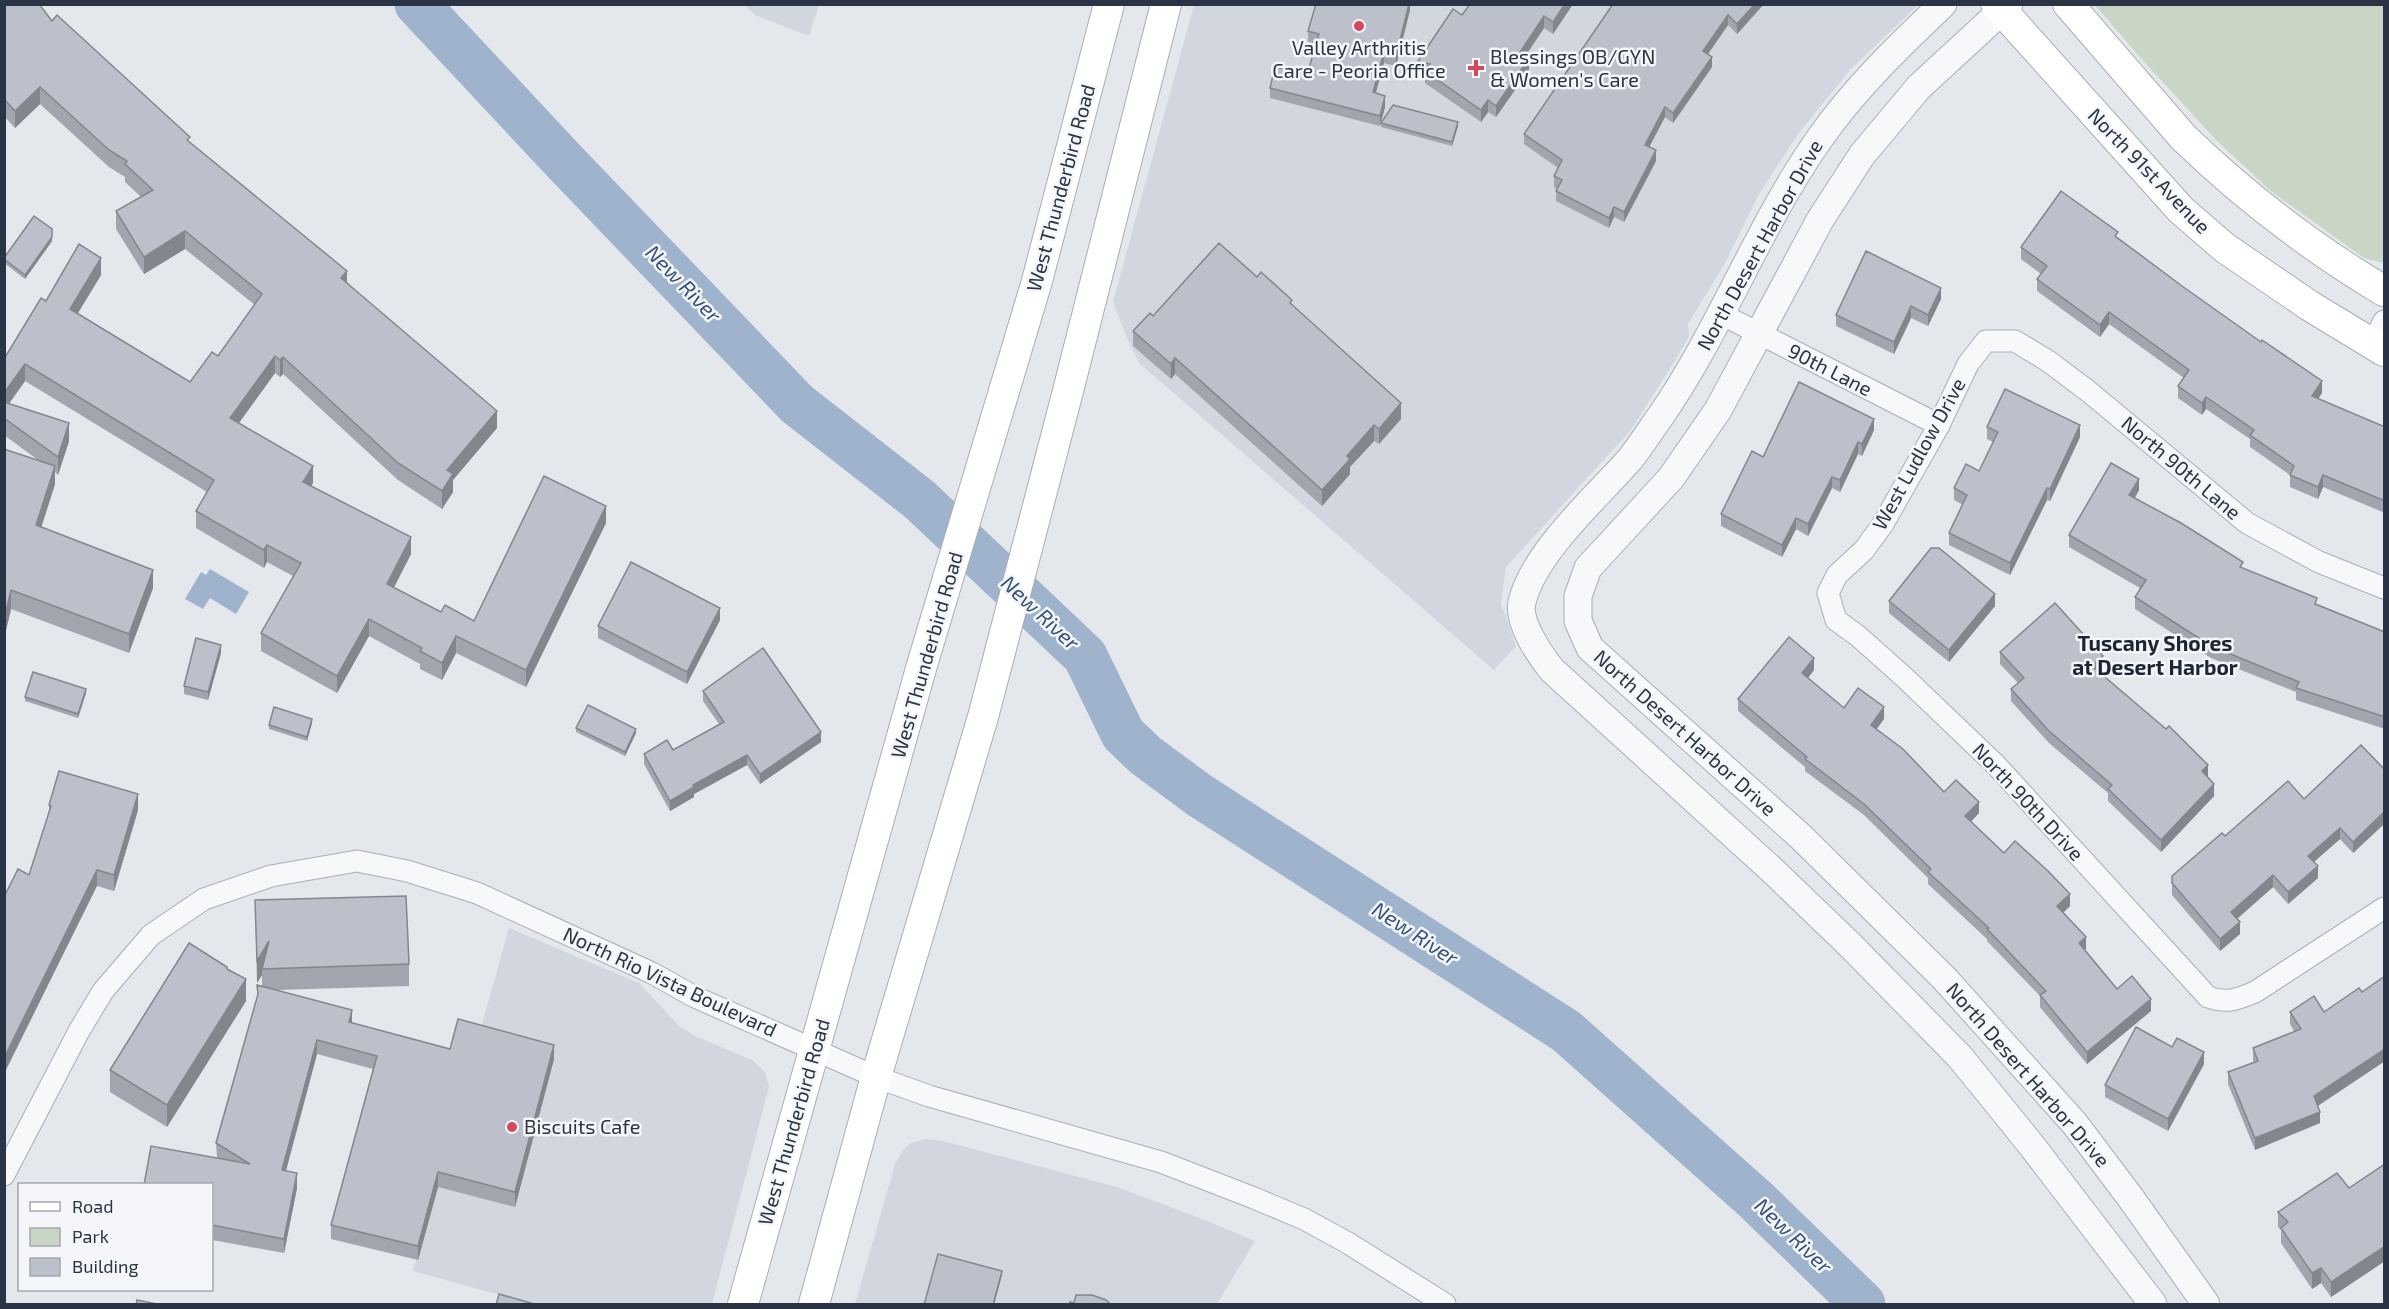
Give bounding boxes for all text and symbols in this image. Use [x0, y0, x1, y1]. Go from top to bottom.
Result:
marker: Valley Arthritis Care - Peoria Office [1352, 19, 1366, 33]
place label: Valley Arthritis Care - Peoria Office [1272, 35, 1446, 82]
place label: Blessings OB/GYN & Women's Care [1490, 44, 1655, 91]
marker: Blessings OB/GYN & Women's Care [1467, 59, 1485, 77]
street label: West Thunderbird Road [1021, 81, 1099, 294]
street label: North 91st Avenue [2084, 102, 2216, 238]
street label: North Desert Harbor Drive [1691, 135, 1827, 354]
water label: New River [641, 239, 727, 327]
street label: 90th Lane [1785, 338, 1876, 400]
street label: West Ludlow Drive [1866, 373, 1970, 534]
street label: North 90th Lane [2117, 410, 2246, 524]
street label: West Thunderbird Road [885, 549, 967, 761]
water label: New River [997, 570, 1086, 655]
district label: Tuscany Shores at Desert Harbor [2072, 630, 2238, 679]
street label: North Desert Harbor Drive [1590, 644, 1782, 820]
street label: North 90th Drive [1968, 738, 2089, 865]
water label: New River [1368, 896, 1464, 970]
street label: North Rio Vista Boulevard [560, 921, 781, 1041]
street label: North Desert Harbor Drive [1942, 977, 2116, 1172]
street label: West Thunderbird Road [752, 1016, 834, 1228]
place label: Biscuits Cafe [524, 1114, 640, 1138]
marker: Biscuits Cafe [505, 1120, 519, 1134]
legend [18, 1183, 213, 1291]
water label: New River [1750, 1192, 1838, 1278]
text: Road [72, 1195, 113, 1217]
text: Park [72, 1225, 109, 1247]
text: Building [72, 1255, 139, 1277]

